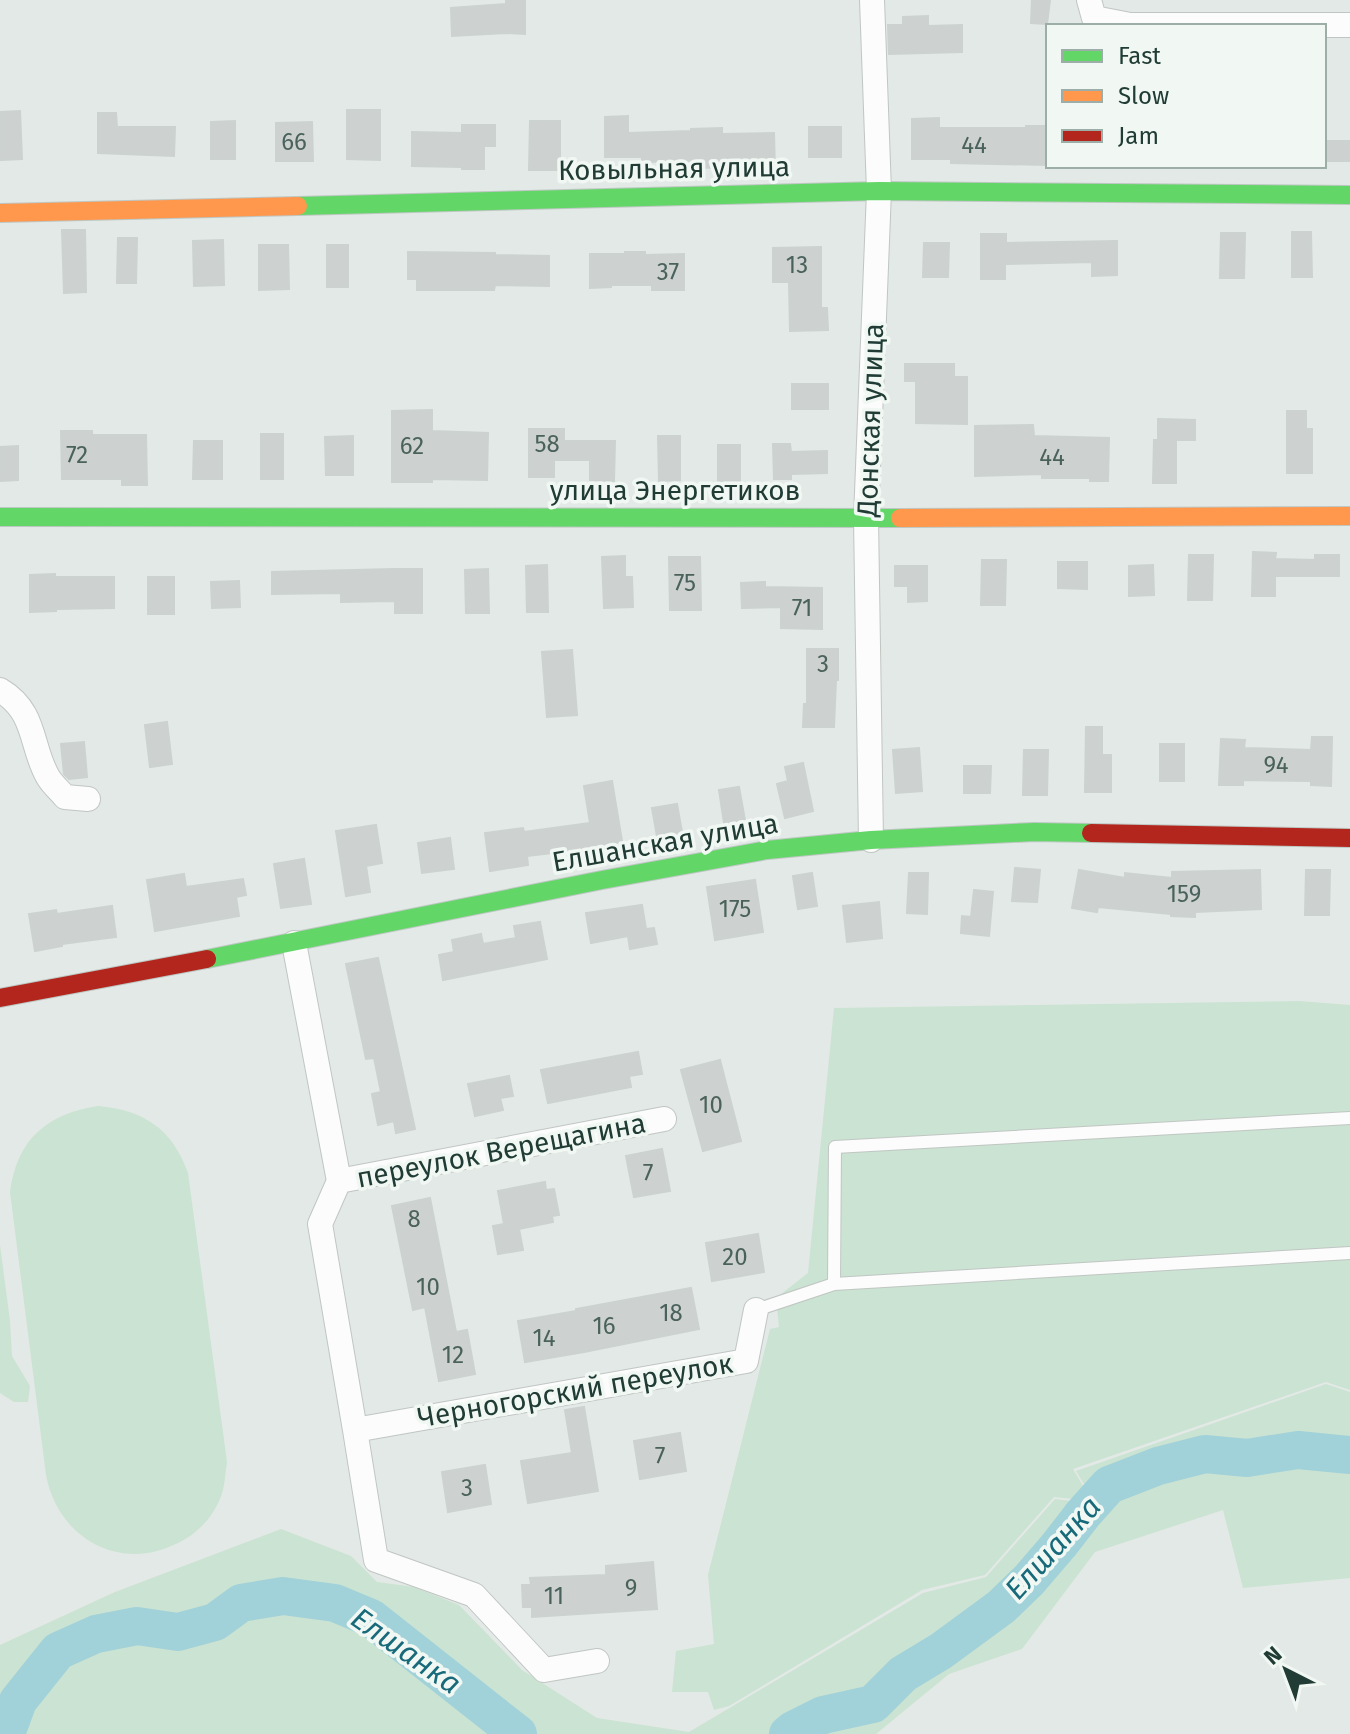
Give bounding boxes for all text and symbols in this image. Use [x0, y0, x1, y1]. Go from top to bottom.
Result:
legend [1046, 24, 1326, 168]
text: Fast [1118, 42, 1161, 70]
text: Slow [1118, 82, 1169, 110]
text: Jam [1118, 122, 1159, 150]
house number: 66 [281, 128, 307, 156]
house number: 44 [961, 131, 987, 159]
street label: Ковыльная улица [558, 150, 790, 187]
house number: 13 [786, 251, 808, 279]
house number: 37 [657, 258, 679, 286]
street label: Донская улица [851, 323, 890, 518]
house number: 58 [534, 430, 560, 458]
house number: 62 [400, 432, 424, 460]
house number: 72 [66, 441, 88, 469]
house number: 44 [1039, 443, 1065, 471]
street label: улица Энергетиков [550, 474, 800, 507]
house number: 75 [674, 569, 696, 597]
house number: 71 [792, 594, 812, 622]
house number: 3 [817, 650, 829, 678]
house number: 94 [1263, 751, 1289, 779]
street label: Елшанская улица [550, 806, 781, 879]
house number: 159 [1167, 880, 1201, 908]
house number: 175 [719, 895, 751, 923]
house number: 10 [699, 1091, 723, 1119]
street label: переулок Верещагина [354, 1106, 648, 1195]
house number: 7 [643, 1159, 653, 1187]
house number: 8 [407, 1205, 421, 1233]
house number: 20 [722, 1243, 748, 1271]
house number: 10 [416, 1273, 440, 1301]
house number: 18 [659, 1299, 683, 1327]
house number: 16 [592, 1312, 616, 1340]
house number: 14 [532, 1324, 556, 1352]
house number: 12 [442, 1341, 464, 1369]
street label: Черногорский переулок [415, 1346, 736, 1434]
house number: 7 [655, 1442, 665, 1470]
house number: 3 [461, 1474, 473, 1502]
water label: Елшанка [998, 1489, 1108, 1607]
house number: 9 [625, 1574, 637, 1602]
house number: 11 [544, 1582, 564, 1610]
water label: Елшанка [344, 1600, 468, 1702]
north arrow [1246, 1630, 1326, 1710]
text: N [1258, 1641, 1287, 1670]

